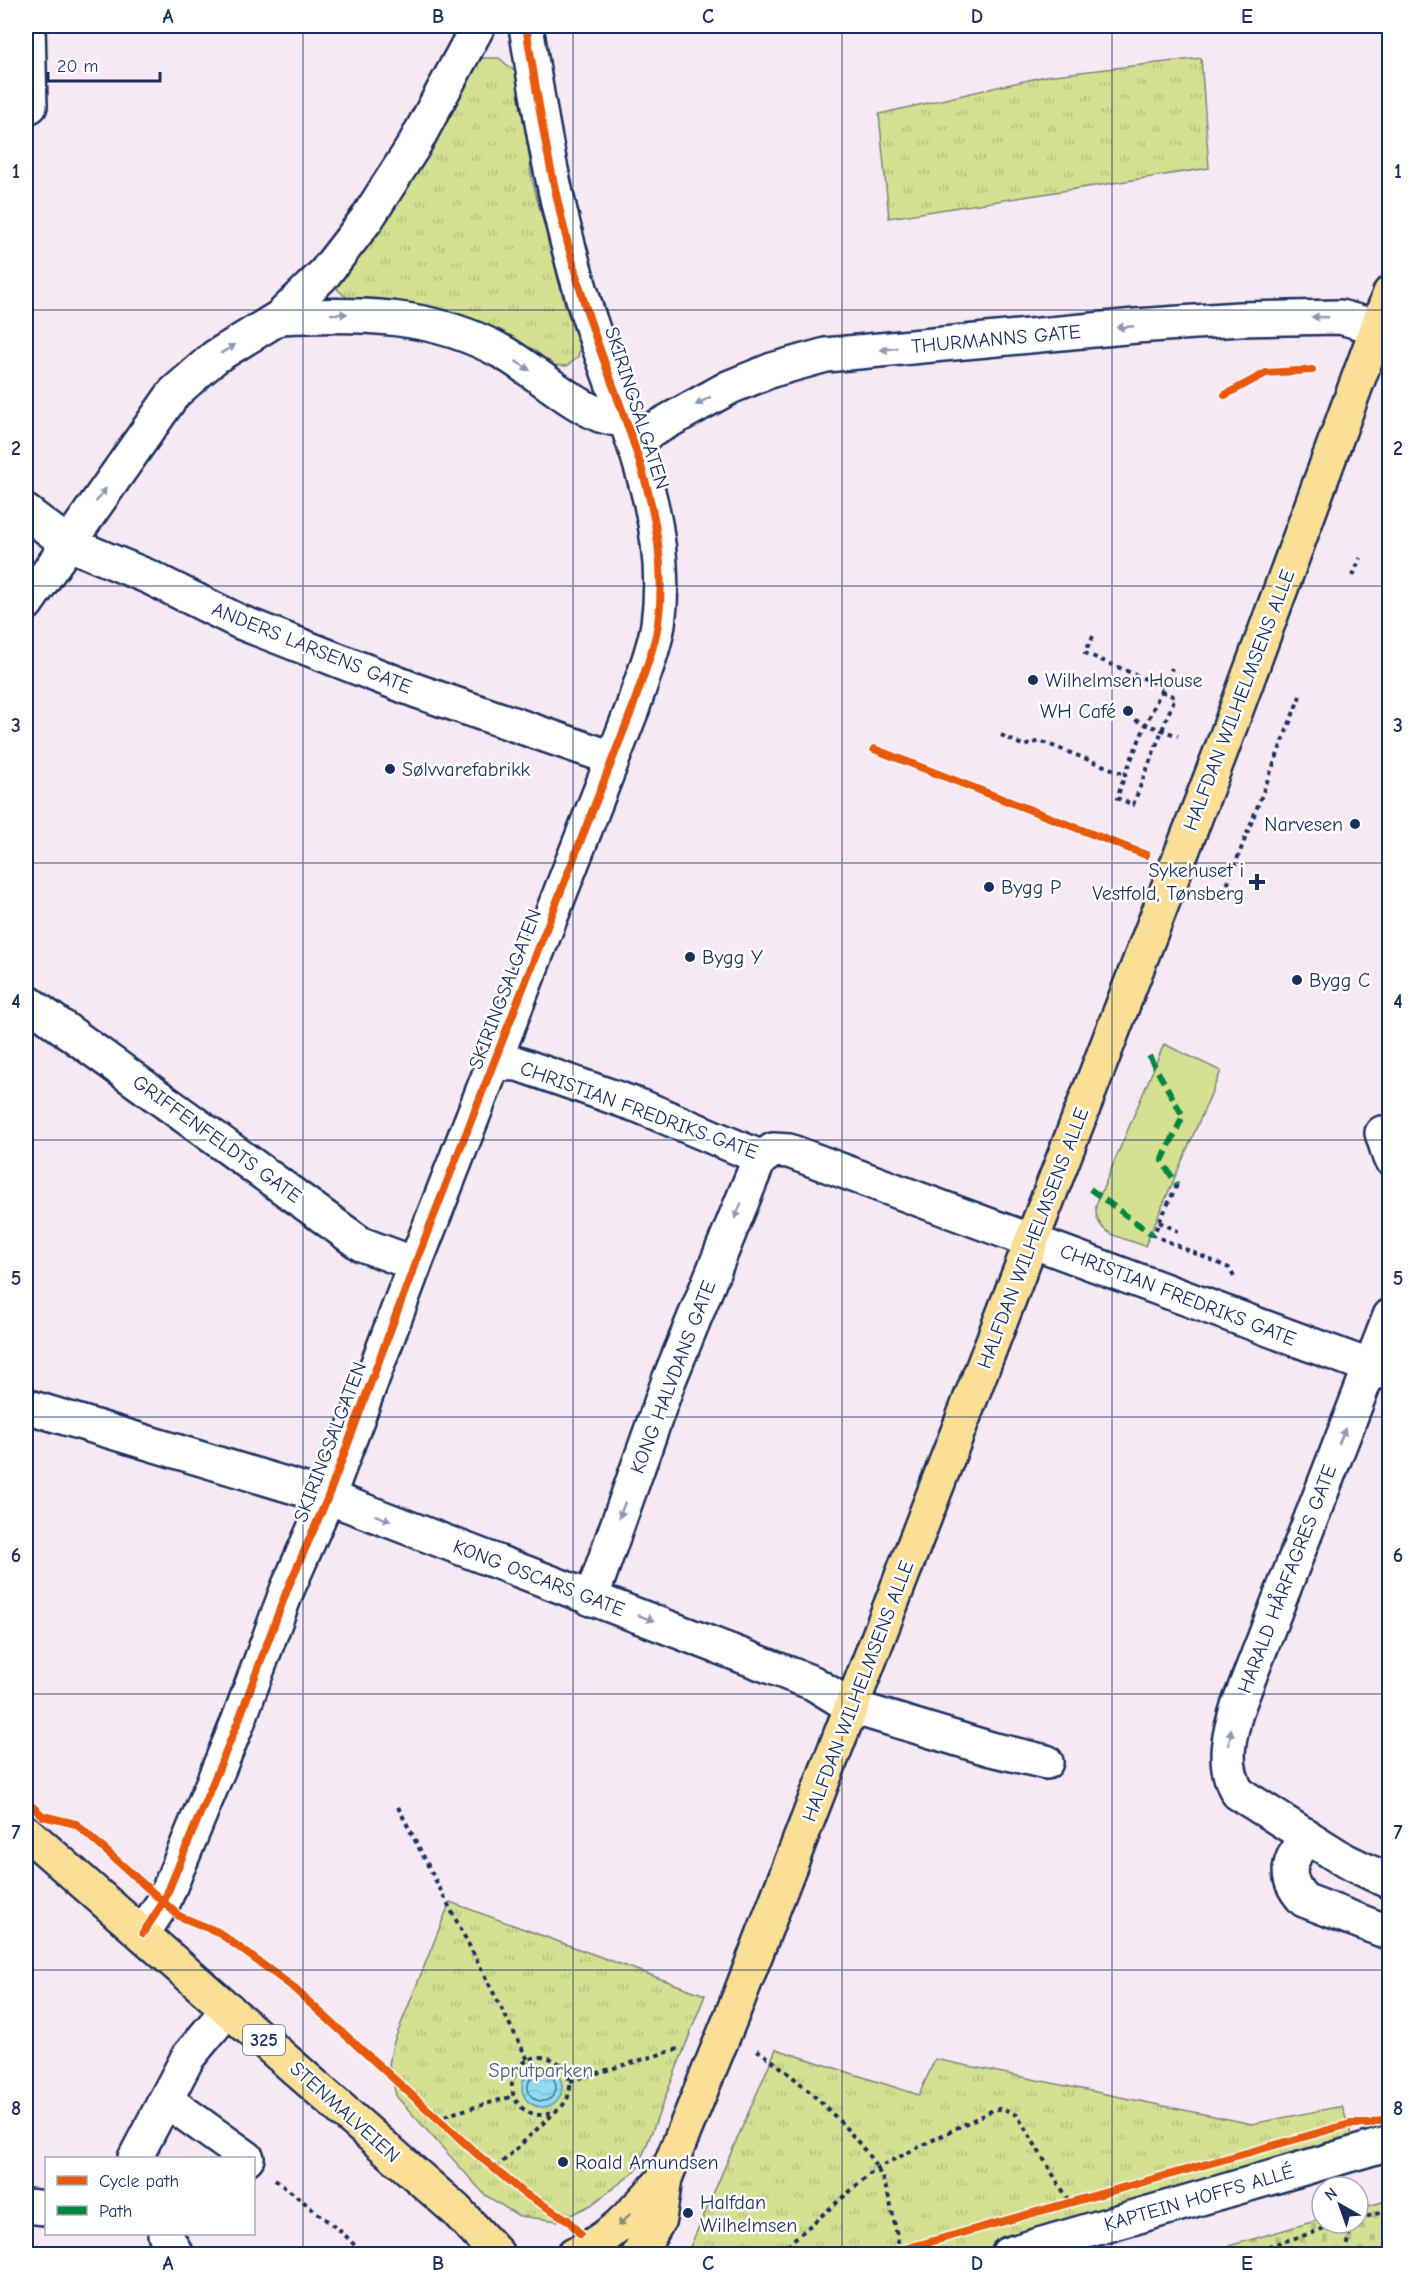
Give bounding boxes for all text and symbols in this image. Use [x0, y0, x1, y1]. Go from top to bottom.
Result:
text: A [162, 5, 174, 28]
text: B [432, 5, 444, 28]
text: C [702, 5, 714, 28]
text: D [971, 5, 983, 28]
text: E [1241, 5, 1253, 28]
scale bar [48, 45, 160, 83]
text: 20 m [57, 56, 98, 77]
text: 1 [12, 160, 20, 183]
text: 1 [1394, 160, 1402, 183]
one-way arrow [329, 310, 348, 319]
one-way arrow [1310, 312, 1329, 321]
street label: THURMANNS GATE [910, 320, 1082, 358]
one-way arrow [1115, 322, 1134, 332]
street label: SKIRINGSALGATEN [600, 324, 674, 492]
one-way arrow [220, 343, 236, 354]
one-way arrow [879, 344, 898, 354]
one-way arrow [515, 360, 531, 372]
one-way arrow [694, 396, 711, 406]
text: 2 [11, 437, 21, 460]
text: 2 [1393, 437, 1403, 460]
one-way arrow [95, 488, 107, 504]
street label: HALFDAN WILHELMSENS ALLE [1178, 566, 1300, 834]
street label: ANDERS LARSENS GATE [209, 597, 415, 699]
place label: Wilhelmsen House [1045, 669, 1202, 692]
marker: Wilhelmsen House [1026, 673, 1040, 687]
place label: WH Café [1040, 700, 1116, 723]
marker: WH Café [1121, 704, 1135, 718]
text: 3 [11, 714, 21, 737]
text: 3 [1393, 714, 1403, 737]
place label: Sølvvarefabrikk [402, 758, 531, 781]
marker: Sølvvarefabrikk [383, 762, 397, 776]
place label: Narvesen [1264, 813, 1343, 836]
marker: Narvesen [1348, 817, 1362, 831]
place label: Sykehuset i Vestfold, Tønsberg [1092, 859, 1244, 905]
marker: Sykehuset i Vestfold, Tønsberg [1248, 873, 1266, 891]
place label: Bygg P [1001, 876, 1061, 899]
marker: Bygg P [982, 880, 996, 894]
street label: SKIRINGSALGATEN [464, 906, 546, 1072]
place label: Bygg Y [702, 946, 763, 969]
marker: Bygg Y [683, 950, 697, 964]
place label: Bygg C [1309, 969, 1370, 992]
marker: Bygg C [1290, 973, 1304, 987]
text: 4 [11, 990, 21, 1013]
text: 4 [1393, 990, 1403, 1013]
street label: CHRISTIAN FREDRIKS GATE [517, 1056, 761, 1164]
street label: GRIFFENFELDTS GATE [128, 1070, 306, 1208]
street label: HALFDAN WILHELMSENS ALLE [972, 1104, 1094, 1372]
one-way arrow [733, 1202, 743, 1220]
street label: CHRISTIAN FREDRIKS GATE [1057, 1239, 1299, 1351]
text: 5 [11, 1267, 21, 1290]
text: 5 [1393, 1267, 1403, 1290]
street label: KONG HALVDANS GATE [626, 1277, 720, 1477]
street label: SKIRINGSALGATEN [289, 1359, 371, 1525]
one-way arrow [1337, 1427, 1347, 1445]
street label: HARALD HÅRFAGRES GATE [1232, 1461, 1341, 1696]
one-way arrow [617, 1501, 627, 1519]
one-way arrow [374, 1514, 392, 1523]
street label: KONG OSCARS GATE [450, 1535, 628, 1621]
text: 6 [11, 1544, 21, 1567]
text: 6 [1393, 1544, 1403, 1567]
street label: HALFDAN WILHELMSENS ALLE [797, 1557, 919, 1825]
one-way arrow [637, 1614, 655, 1623]
one-way arrow [1226, 1727, 1235, 1746]
text: 7 [12, 1821, 21, 1844]
text: 7 [1394, 1821, 1403, 1844]
road number: 325 [243, 2025, 285, 2055]
street label: STENMALVEIEN [285, 2057, 405, 2167]
park label: Sprutparken [489, 2059, 593, 2082]
text: 8 [11, 2097, 21, 2120]
text: 8 [1393, 2097, 1403, 2120]
place label: Roald Amundsen [575, 2151, 719, 2174]
marker: Roald Amundsen [556, 2155, 570, 2169]
legend [45, 2157, 255, 2235]
street label: KAPTEIN HOFFS ALLÉ [1102, 2160, 1296, 2236]
text: Cycle path [99, 2171, 179, 2192]
north arrow [1310, 2175, 1370, 2235]
text: N [1321, 2184, 1341, 2205]
place label: Halfdan Wilhelmsen [700, 2191, 797, 2237]
text: Path [99, 2201, 132, 2222]
marker: Halfdan Wilhelmsen [681, 2206, 695, 2220]
one-way arrow [618, 2212, 632, 2226]
text: A [162, 2252, 174, 2275]
text: B [432, 2252, 444, 2275]
text: C [702, 2252, 714, 2275]
text: D [971, 2252, 983, 2275]
text: E [1241, 2252, 1253, 2275]

